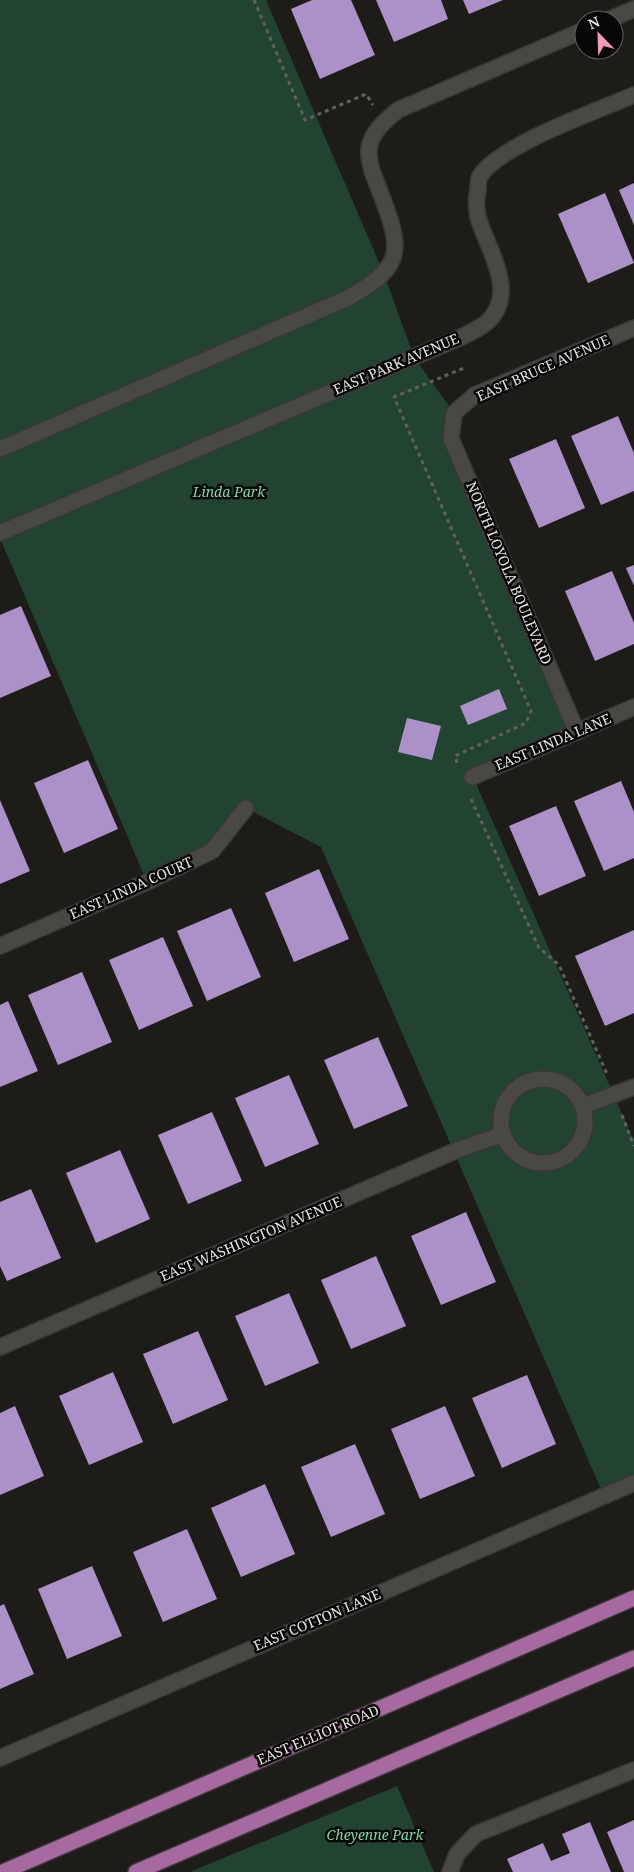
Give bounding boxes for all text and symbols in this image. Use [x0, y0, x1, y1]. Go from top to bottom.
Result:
north arrow [574, 10, 624, 60]
text: N [585, 12, 603, 33]
street label: EAST PARK AVENUE [330, 328, 462, 399]
street label: EAST BRUCE AVENUE [473, 330, 613, 405]
street label: NORTH LOYOLA BOULEVARD [462, 478, 557, 667]
park label: Linda Park [192, 482, 266, 501]
street label: EAST LINDA LANE [492, 708, 614, 775]
street label: EAST LINDA COURT [66, 852, 196, 923]
street label: EAST WASHINGTON AVENUE [157, 1192, 345, 1285]
street label: EAST COTTON LANE [250, 1584, 384, 1655]
street label: EAST ELLIOT ROAD [254, 1700, 382, 1769]
park label: Cheyenne Park [327, 1825, 425, 1844]

